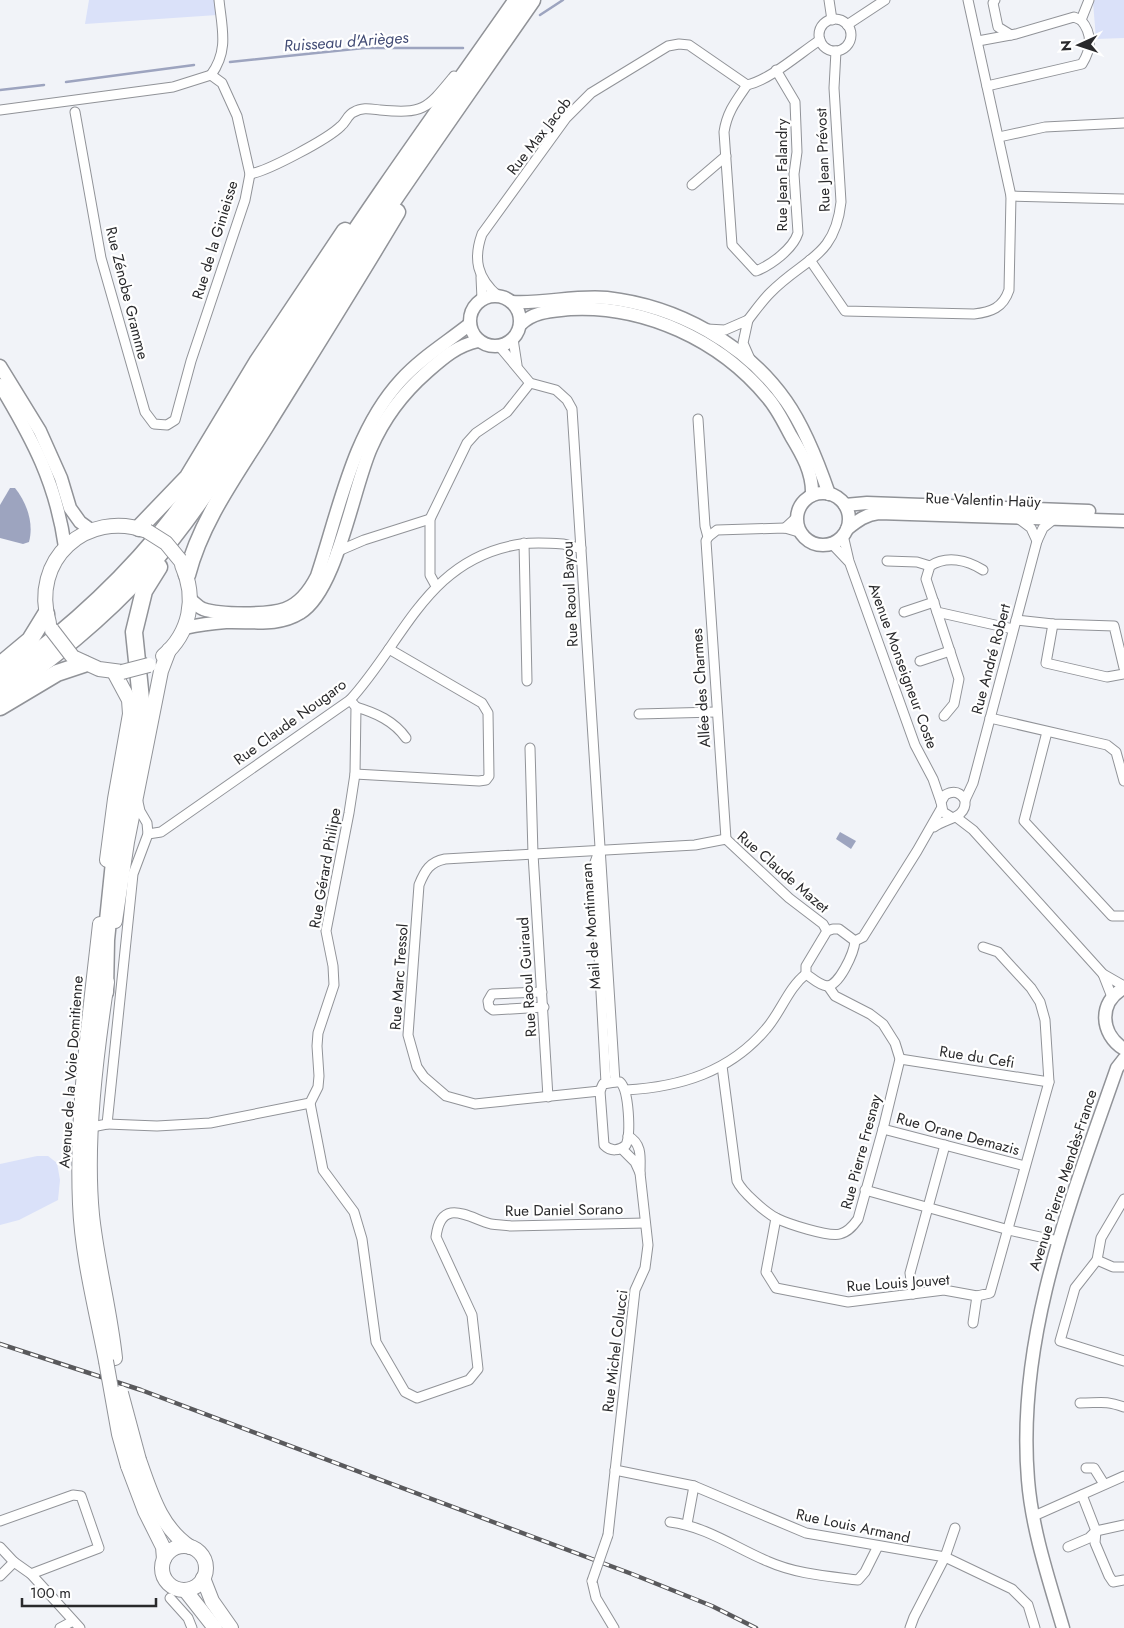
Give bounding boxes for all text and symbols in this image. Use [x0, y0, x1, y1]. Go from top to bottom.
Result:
north arrow [1054, 20, 1104, 70]
water label: Ruisseau d'Arièges [283, 26, 410, 57]
text: N [1056, 40, 1076, 52]
street label: Rue Max Jacob [502, 92, 577, 180]
street label: Rue Jean Prévost [810, 107, 836, 212]
street label: Rue Jean Falandry [771, 118, 793, 231]
street label: Rue de la Ginieisse [186, 178, 244, 302]
street label: Rue Zénobe Gramme [100, 224, 154, 362]
street label: Rue Valentin Haüy [925, 487, 1041, 513]
street label: Rue Raoul Bayou [556, 540, 584, 648]
street label: Avenue Monseigneur Coste [863, 580, 943, 752]
street label: Rue André Robert [966, 601, 1016, 717]
street label: Allée des Charmes [686, 628, 716, 748]
street label: Rue Claude Nougaro [229, 674, 351, 770]
street label: Rue Gérard Philipe [304, 806, 346, 930]
street label: Rue Claude Mazet [732, 826, 834, 918]
street label: Mail de Montimaran [576, 862, 606, 990]
street label: Rue Raoul Guiraud [512, 916, 542, 1038]
street label: Rue Marc Tressol [384, 923, 414, 1031]
street label: Avenue de la Voie Domitienne [53, 975, 89, 1169]
street label: Rue du Cefi [938, 1040, 1016, 1074]
street label: Avenue Pierre Mendès-France [1023, 1087, 1103, 1273]
street label: Rue Pierre Fresnay [835, 1092, 887, 1212]
street label: Rue Orane Demazis [894, 1107, 1022, 1161]
street label: Rue Daniel Sorano [505, 1198, 623, 1222]
street label: Rue Louis Jouvet [846, 1268, 951, 1298]
street label: Rue Michel Colucci [597, 1288, 633, 1414]
street label: Rue Louis Armand [794, 1503, 912, 1549]
scale bar [22, 1576, 156, 1608]
text: 100 m [30, 1582, 71, 1604]

